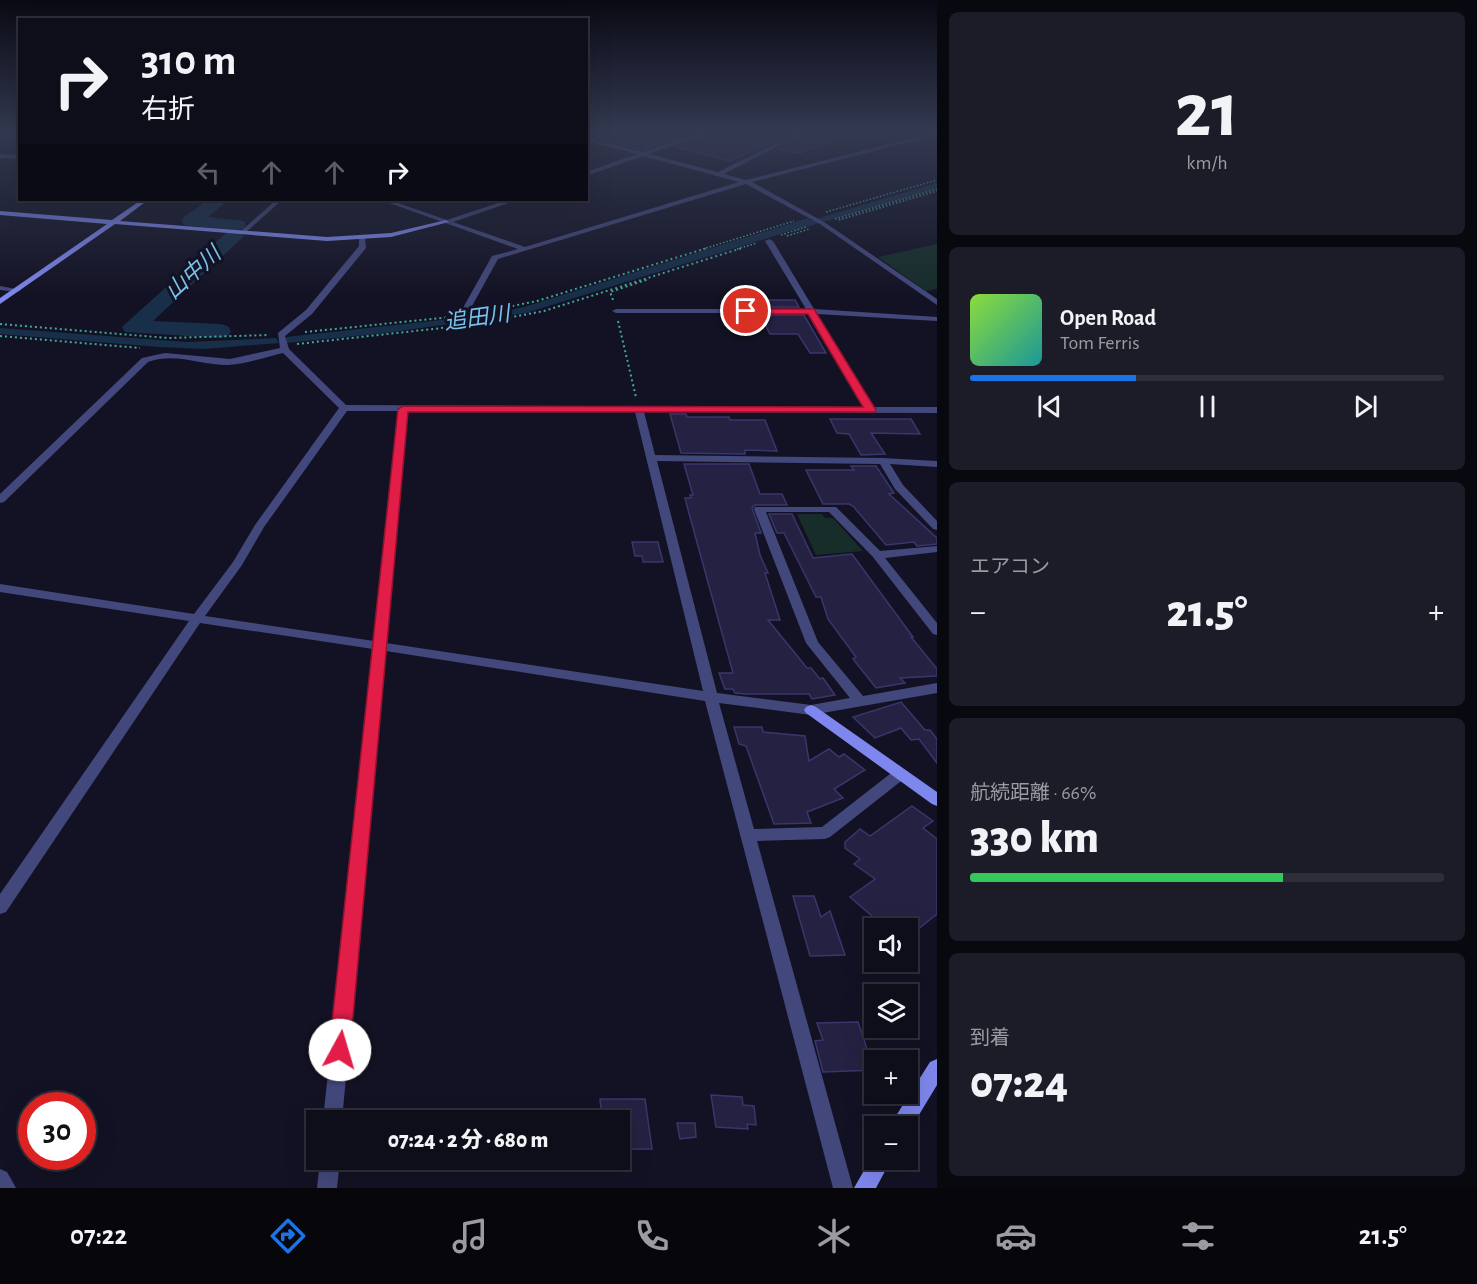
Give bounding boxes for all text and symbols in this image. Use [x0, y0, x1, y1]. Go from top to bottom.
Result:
text: 310 m [141, 40, 236, 82]
icon: right [42, 42, 120, 120]
text: 21 [1175, 73, 1239, 151]
text: 右折 [141, 96, 195, 123]
text: km/h [1186, 153, 1228, 173]
icon: left [192, 156, 225, 189]
icon: ahead [255, 156, 288, 189]
icon: ahead [318, 156, 351, 189]
icon: right [381, 156, 414, 189]
water label: 山中川 [160, 241, 226, 303]
pin [720, 285, 771, 336]
icon: arrive [729, 294, 762, 327]
water label: 追田川 [443, 301, 513, 333]
text: Open Road [1060, 307, 1156, 329]
text: Tom Ferris [1060, 333, 1140, 353]
icon: previous [1033, 390, 1066, 423]
icon: pause [1191, 390, 1224, 423]
icon: next [1349, 390, 1382, 423]
text: エアコン [970, 557, 1050, 577]
text: 21.5° [1166, 590, 1248, 635]
text: − [970, 596, 986, 629]
text: + [1428, 596, 1444, 629]
text: 航続距離 · 66% [970, 783, 1096, 803]
text: 330 km [970, 816, 1099, 861]
map controls [864, 918, 918, 1170]
button: sound [864, 918, 918, 972]
button: layers [864, 984, 918, 1038]
position arrow [308, 1018, 372, 1082]
text: 到着 [970, 1028, 1010, 1048]
button: + [864, 1050, 918, 1104]
text: 07:24 [970, 1061, 1068, 1106]
speed limit sign: 30 [18, 1092, 96, 1170]
button: − [864, 1116, 918, 1170]
text: 07:24 · 2 分 · 680 m [388, 1129, 548, 1151]
icon: directions [267, 1215, 309, 1257]
icon: music [449, 1215, 491, 1257]
icon: phone [631, 1215, 673, 1257]
icon: climate [813, 1215, 855, 1257]
icon: car [995, 1215, 1037, 1257]
icon: filters [1177, 1215, 1219, 1257]
text: 07:22 [70, 1222, 127, 1249]
text: 21.5° [1359, 1222, 1407, 1249]

